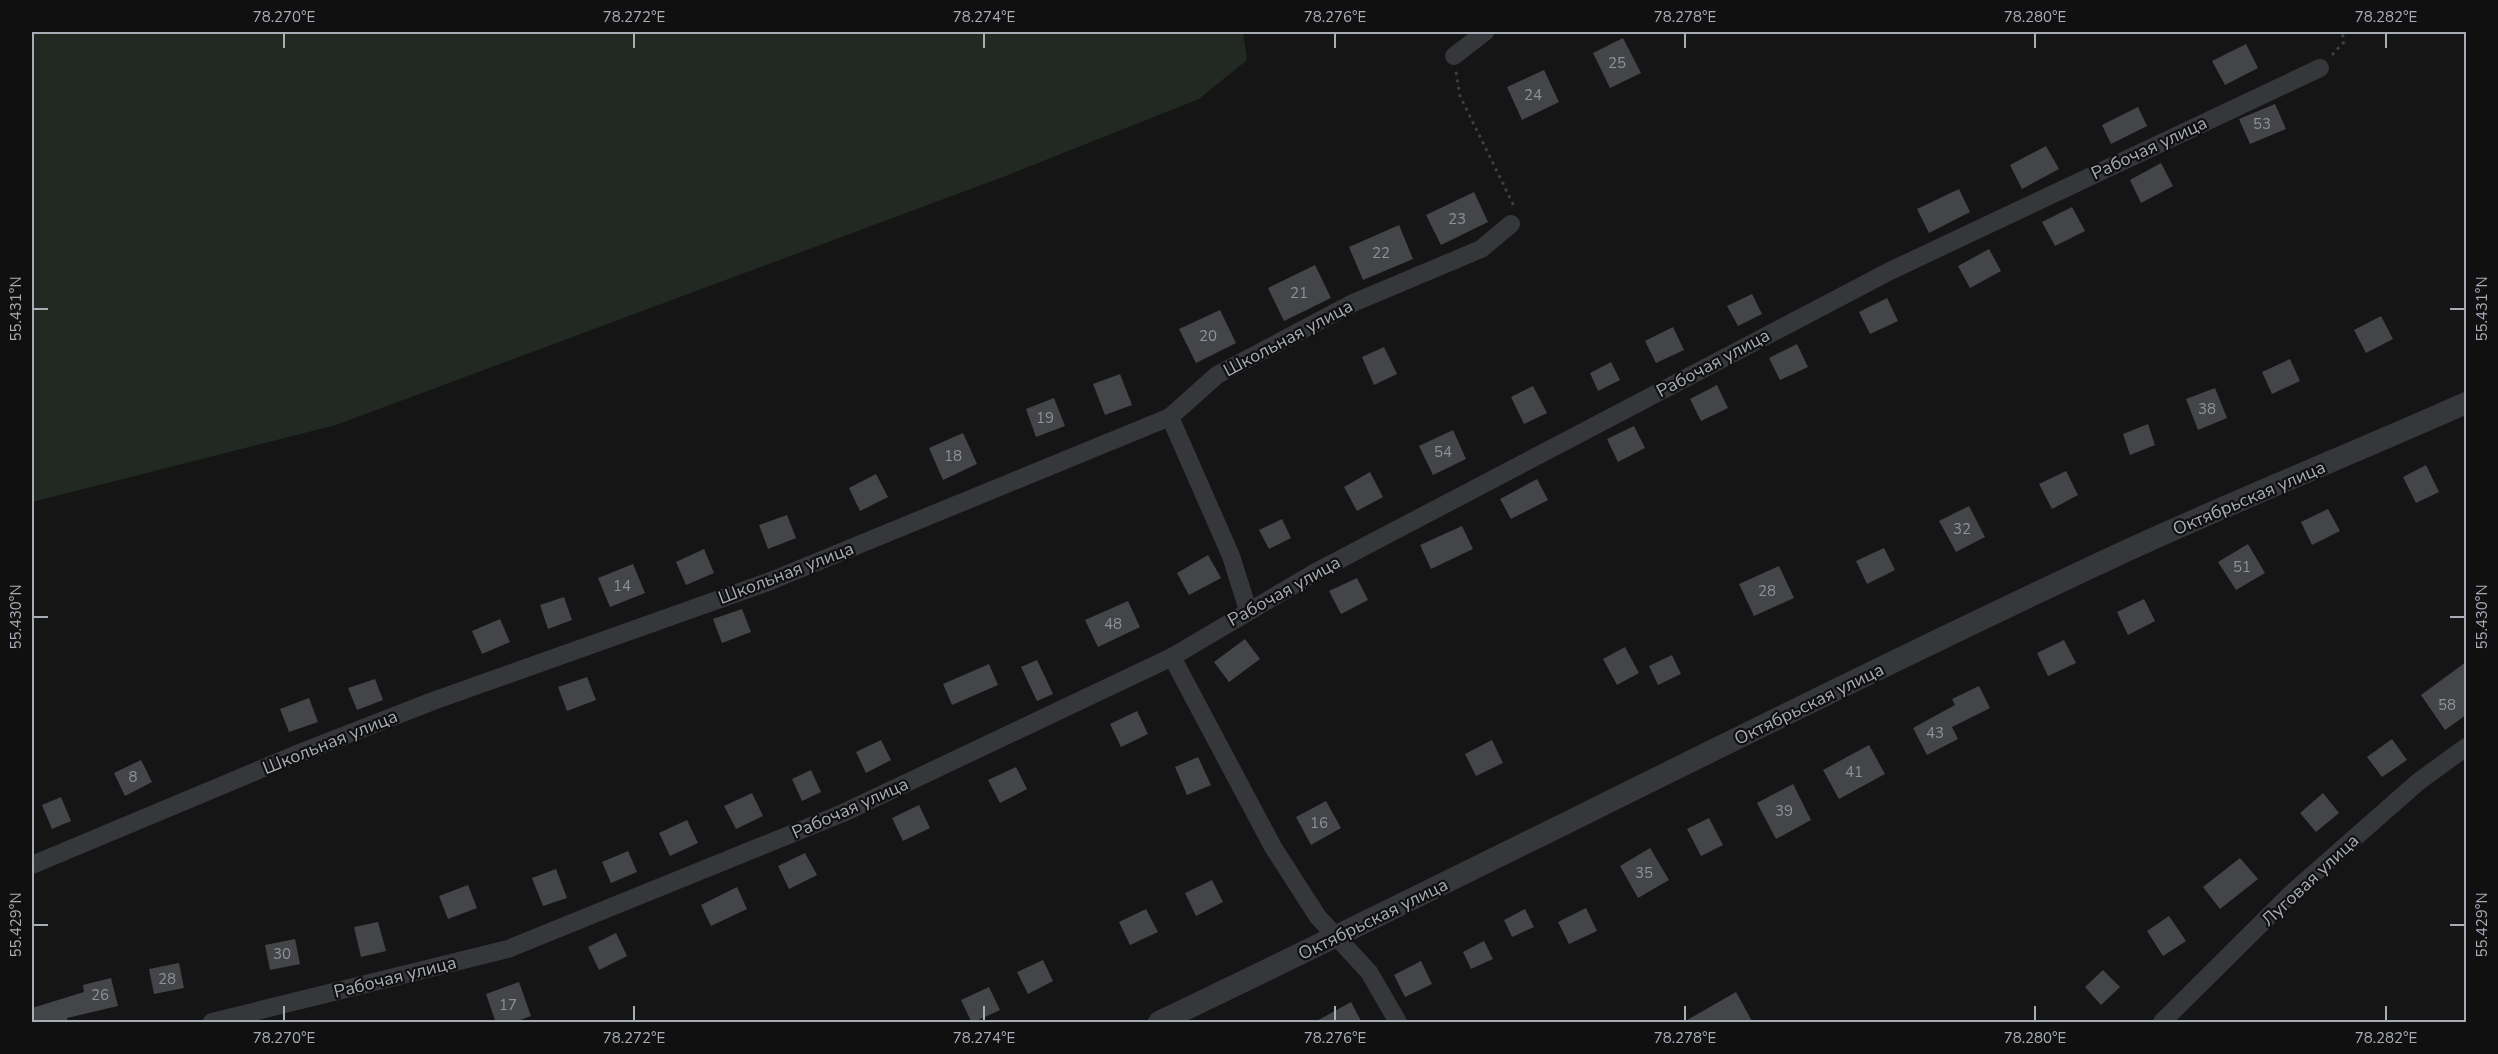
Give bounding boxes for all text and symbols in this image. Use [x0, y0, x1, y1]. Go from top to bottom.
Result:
text: 78.270°E [253, 7, 315, 27]
text: 78.272°E [603, 7, 665, 27]
text: 78.274°E [953, 7, 1015, 27]
text: 78.276°E [1304, 7, 1366, 27]
text: 78.278°E [1654, 7, 1716, 27]
text: 78.280°E [2004, 7, 2066, 27]
text: 78.282°E [2355, 7, 2417, 27]
house number: 25 [1608, 53, 1626, 73]
house number: 24 [1524, 85, 1542, 105]
street label: Рабочая улица [2087, 111, 2211, 185]
house number: 53 [2253, 114, 2271, 134]
house number: 23 [1448, 209, 1466, 229]
house number: 22 [1372, 243, 1390, 263]
text: 55.431°N [6, 276, 26, 342]
text: 55.431°N [2472, 276, 2492, 342]
house number: 21 [1290, 283, 1308, 303]
street label: Школьная улица [1219, 294, 1357, 382]
street label: Рабочая улица [1652, 323, 1774, 403]
house number: 20 [1199, 326, 1217, 346]
house number: 38 [2198, 399, 2216, 419]
house number: 19 [1036, 408, 1054, 428]
house number: 54 [1434, 442, 1452, 462]
house number: 18 [944, 446, 962, 466]
street label: Октябрьская улица [2169, 455, 2329, 541]
house number: 32 [1953, 519, 1971, 539]
street label: Школьная улица [715, 536, 857, 610]
street label: Рабочая улица [1223, 550, 1345, 632]
house number: 51 [2233, 557, 2251, 577]
house number: 14 [613, 576, 631, 596]
house number: 28 [1758, 581, 1776, 601]
text: 55.430°N [6, 584, 26, 650]
text: 55.430°N [2472, 584, 2492, 650]
house number: 48 [1104, 614, 1122, 634]
street label: Октябрьская улица [1730, 657, 1888, 751]
house number: 58 [2438, 695, 2456, 715]
street label: Школьная улица [259, 704, 401, 780]
house number: 43 [1926, 723, 1944, 743]
house number: 41 [1845, 762, 1863, 782]
house number: 8 [128, 767, 138, 787]
street label: Рабочая улица [788, 772, 912, 844]
house number: 39 [1775, 801, 1793, 821]
house number: 16 [1310, 813, 1328, 833]
street label: Луговая улица [2256, 829, 2364, 931]
house number: 35 [1635, 863, 1653, 883]
street label: Октябрьская улица [1294, 872, 1452, 966]
text: 55.429°N [6, 892, 26, 958]
text: 55.429°N [2472, 892, 2492, 958]
house number: 30 [273, 944, 291, 964]
street label: Рабочая улица [331, 950, 459, 1004]
house number: 28 [158, 969, 176, 989]
house number: 26 [91, 985, 109, 1005]
house number: 17 [499, 995, 517, 1015]
text: 78.270°E [253, 1028, 315, 1048]
text: 78.272°E [603, 1028, 665, 1048]
text: 78.274°E [953, 1028, 1015, 1048]
text: 78.276°E [1304, 1028, 1366, 1048]
text: 78.278°E [1654, 1028, 1716, 1048]
text: 78.280°E [2004, 1028, 2066, 1048]
text: 78.282°E [2355, 1028, 2417, 1048]

